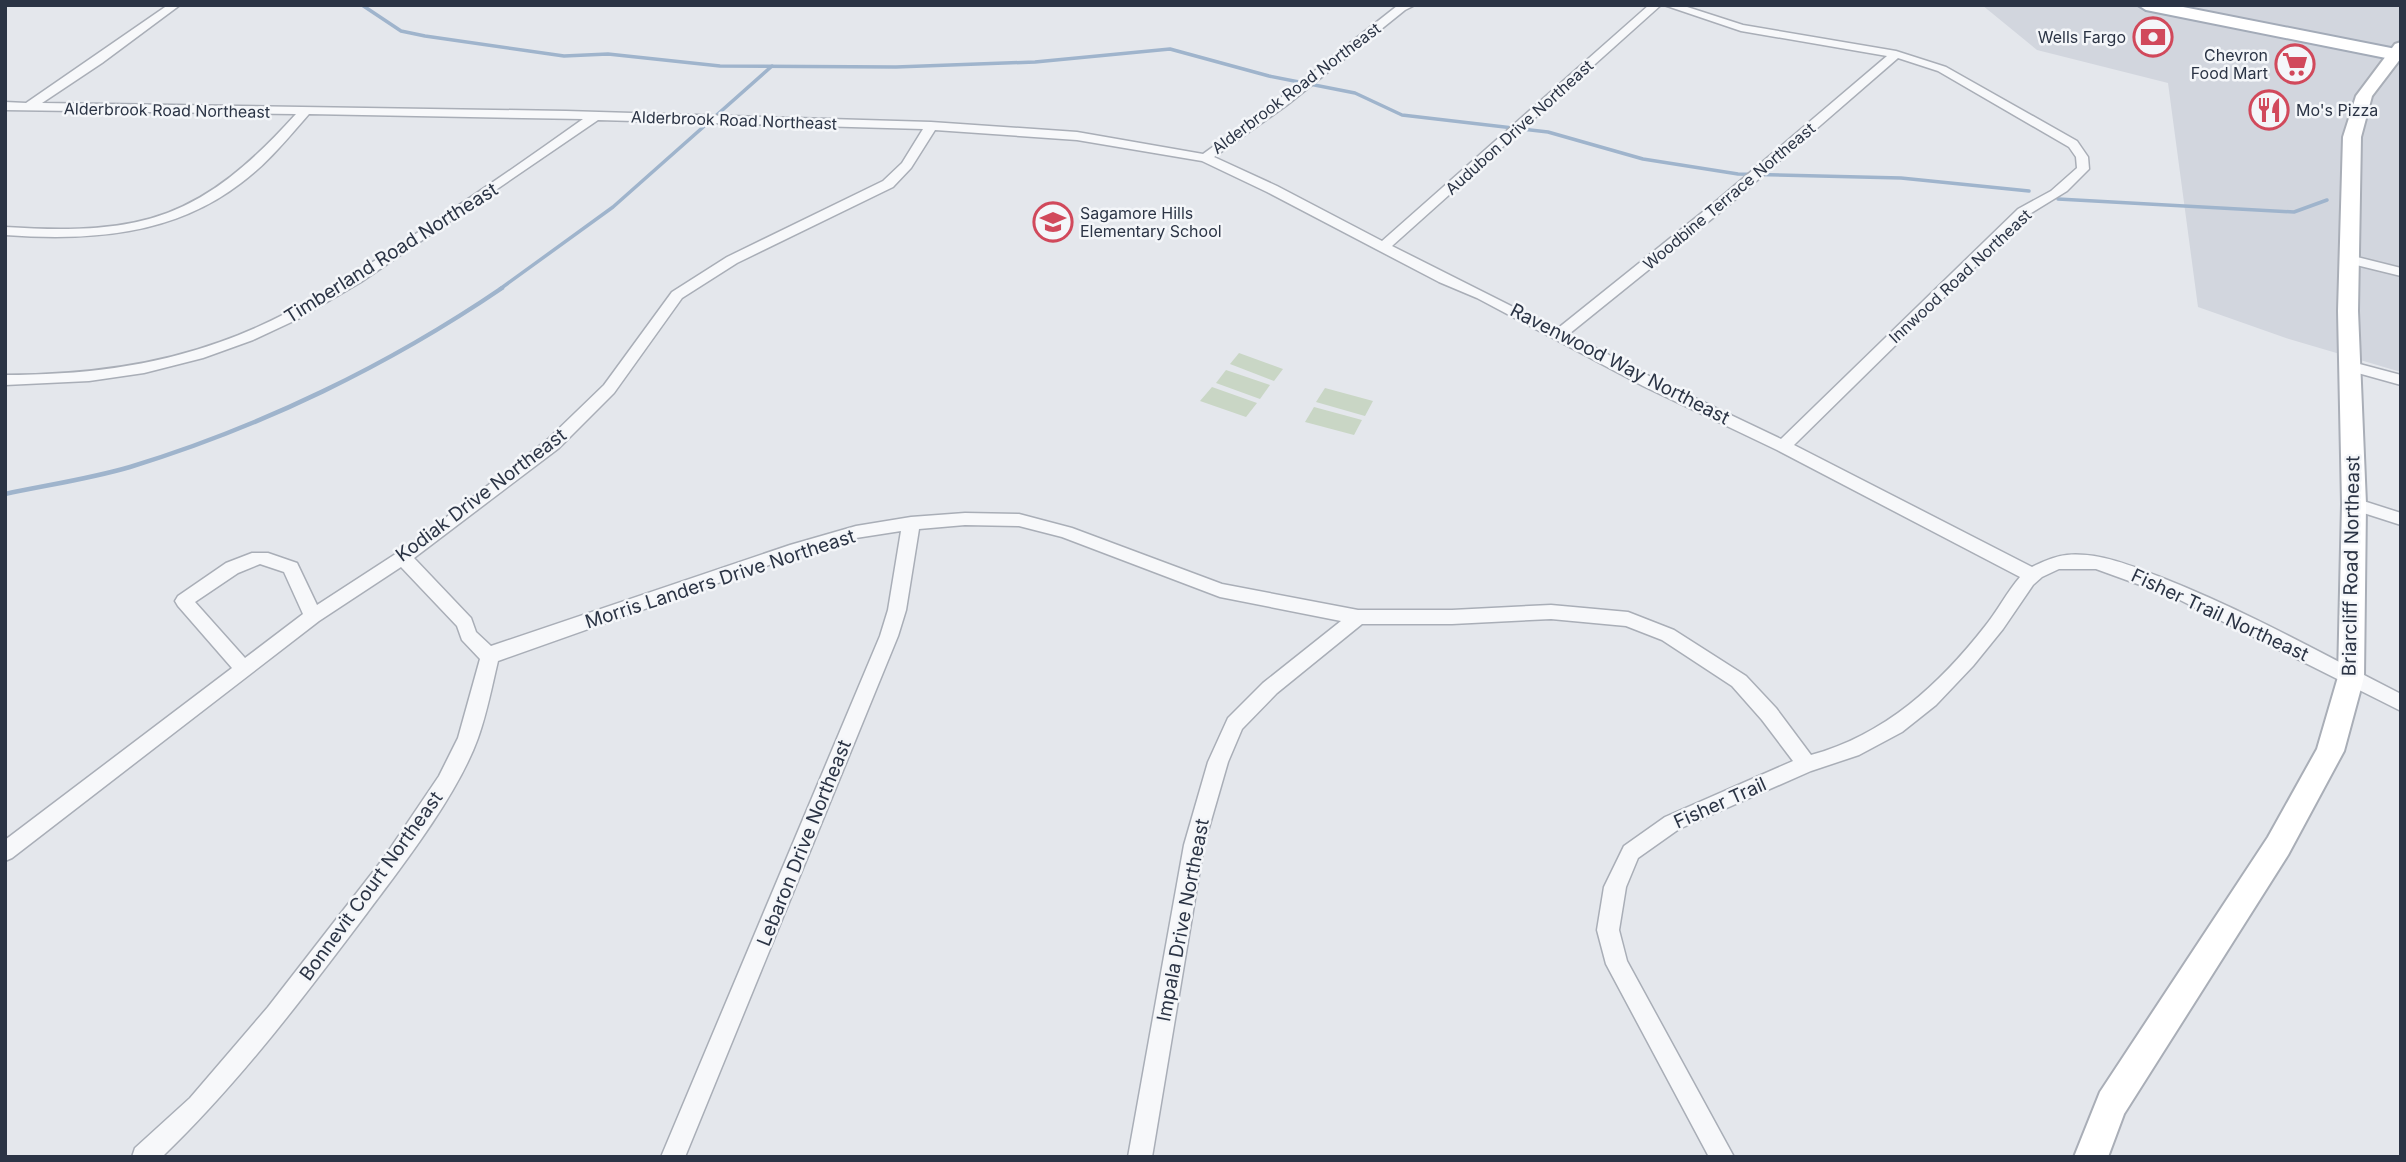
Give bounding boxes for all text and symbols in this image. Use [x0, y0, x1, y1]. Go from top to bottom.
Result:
bank icon: Wells Fargo [2132, 16, 2174, 58]
street label: Alderbrook Road Northeast [1208, 18, 1384, 158]
place label: Wells Fargo [2038, 27, 2126, 47]
supermarket icon: Chevron Food Mart [2274, 43, 2316, 85]
place label: Chevron Food Mart [2191, 45, 2268, 83]
street label: Audubon Drive Northeast [1441, 55, 1597, 199]
restaurant icon: Mo's Pizza [2248, 89, 2290, 131]
street label: Alderbrook Road Northeast [64, 98, 270, 122]
place label: Mo's Pizza [2296, 100, 2378, 120]
street label: Alderbrook Road Northeast [631, 106, 837, 134]
street label: Woodbine Terrace Northeast [1639, 118, 1819, 274]
street label: Timberland Road Northeast [280, 178, 502, 328]
school or university icon: Sagamore Hills Elementary School [1032, 201, 1074, 243]
place label: Sagamore Hills Elementary School [1080, 203, 1222, 241]
street label: Innwood Road Northeast [1885, 205, 2035, 347]
street label: Ravenwood Way Northeast [1506, 299, 1734, 429]
street label: Kodiak Drive Northeast [391, 423, 571, 567]
street label: Briarcliff Road Northeast [2338, 455, 2364, 677]
street label: Morris Landers Drive Northeast [582, 524, 858, 634]
street label: Fisher Trail Northeast [2128, 564, 2312, 666]
street label: Lebaron Drive Northeast [752, 737, 856, 949]
street label: Fisher Trail [1670, 772, 1770, 834]
street label: Bonnevit Court Northeast [295, 787, 447, 985]
street label: Impala Drive Northeast [1152, 817, 1214, 1023]

